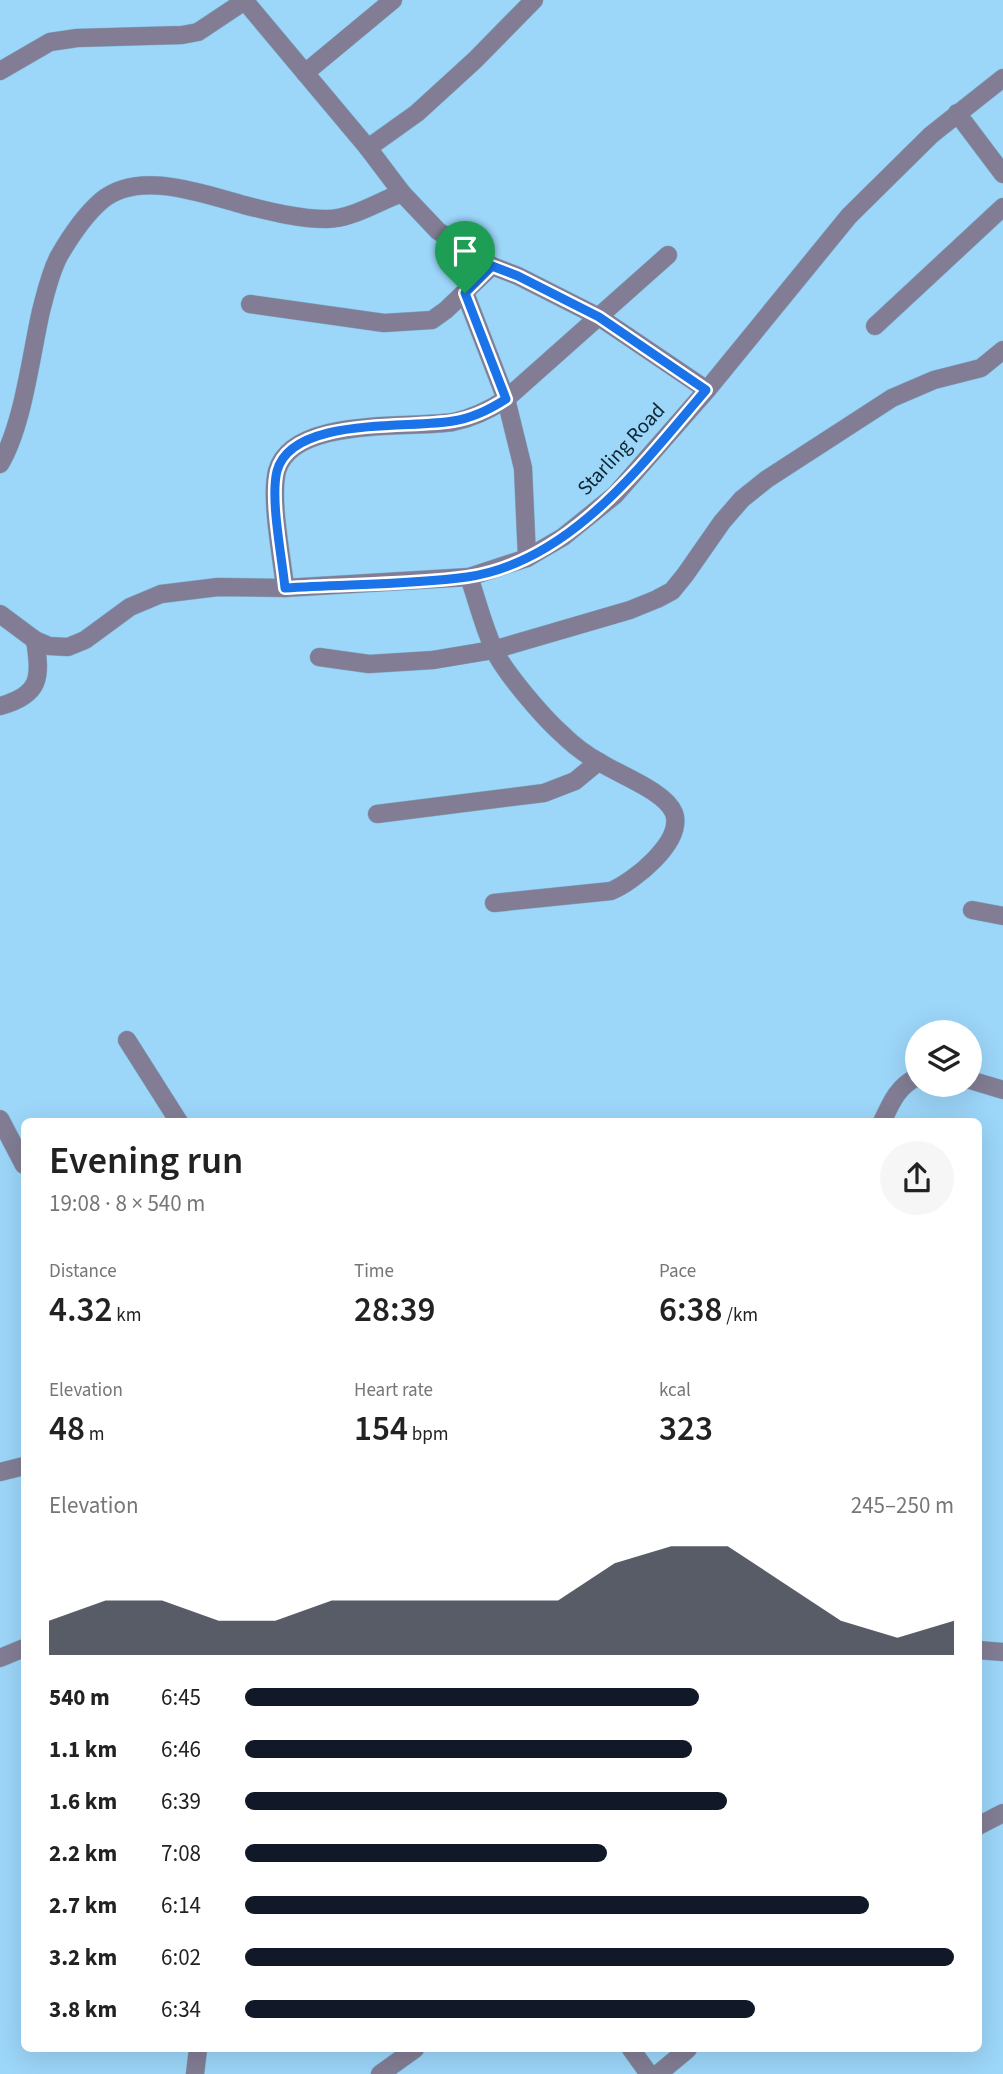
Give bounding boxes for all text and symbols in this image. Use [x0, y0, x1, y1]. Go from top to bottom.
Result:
pin [435, 221, 495, 293]
icon: arrive [446, 232, 484, 270]
street label: Starling Road [570, 396, 672, 502]
map controls [905, 1020, 982, 1097]
button: layers [905, 1020, 982, 1097]
text: Evening run [49, 1134, 243, 1188]
button: share [880, 1141, 954, 1215]
text: 19:08 · 8 × 540 m [49, 1187, 205, 1220]
text: Distance [49, 1258, 117, 1285]
text: Time [354, 1258, 394, 1285]
text: Pace [659, 1258, 696, 1285]
text: 4.32 [49, 1285, 113, 1335]
text: 28:39 [354, 1285, 435, 1335]
text: 6:38 [659, 1285, 723, 1335]
text: km [113, 1302, 141, 1329]
text: /km [723, 1302, 758, 1329]
text: Elevation [49, 1377, 123, 1404]
text: Heart rate [354, 1377, 433, 1404]
text: kcal [659, 1377, 691, 1404]
text: 48 [49, 1404, 85, 1454]
text: 154 [354, 1404, 408, 1454]
text: 323 [659, 1404, 713, 1454]
text: m [85, 1421, 104, 1448]
text: bpm [408, 1421, 448, 1448]
text: Elevation [49, 1489, 139, 1522]
text: 245–250 m [851, 1489, 954, 1522]
text: 540 m [49, 1681, 110, 1714]
text: 6:45 [161, 1681, 201, 1714]
text: 1.1 km [49, 1733, 117, 1766]
text: 6:46 [161, 1733, 201, 1766]
text: 1.6 km [49, 1785, 117, 1818]
text: 6:39 [161, 1785, 201, 1818]
text: 2.2 km [49, 1837, 117, 1870]
text: 7:08 [161, 1837, 201, 1870]
text: 2.7 km [49, 1889, 117, 1922]
text: 6:14 [161, 1889, 201, 1922]
text: 3.2 km [49, 1941, 117, 1974]
text: 6:02 [161, 1941, 201, 1974]
text: 3.8 km [49, 1993, 117, 2026]
text: 6:34 [161, 1993, 201, 2026]

